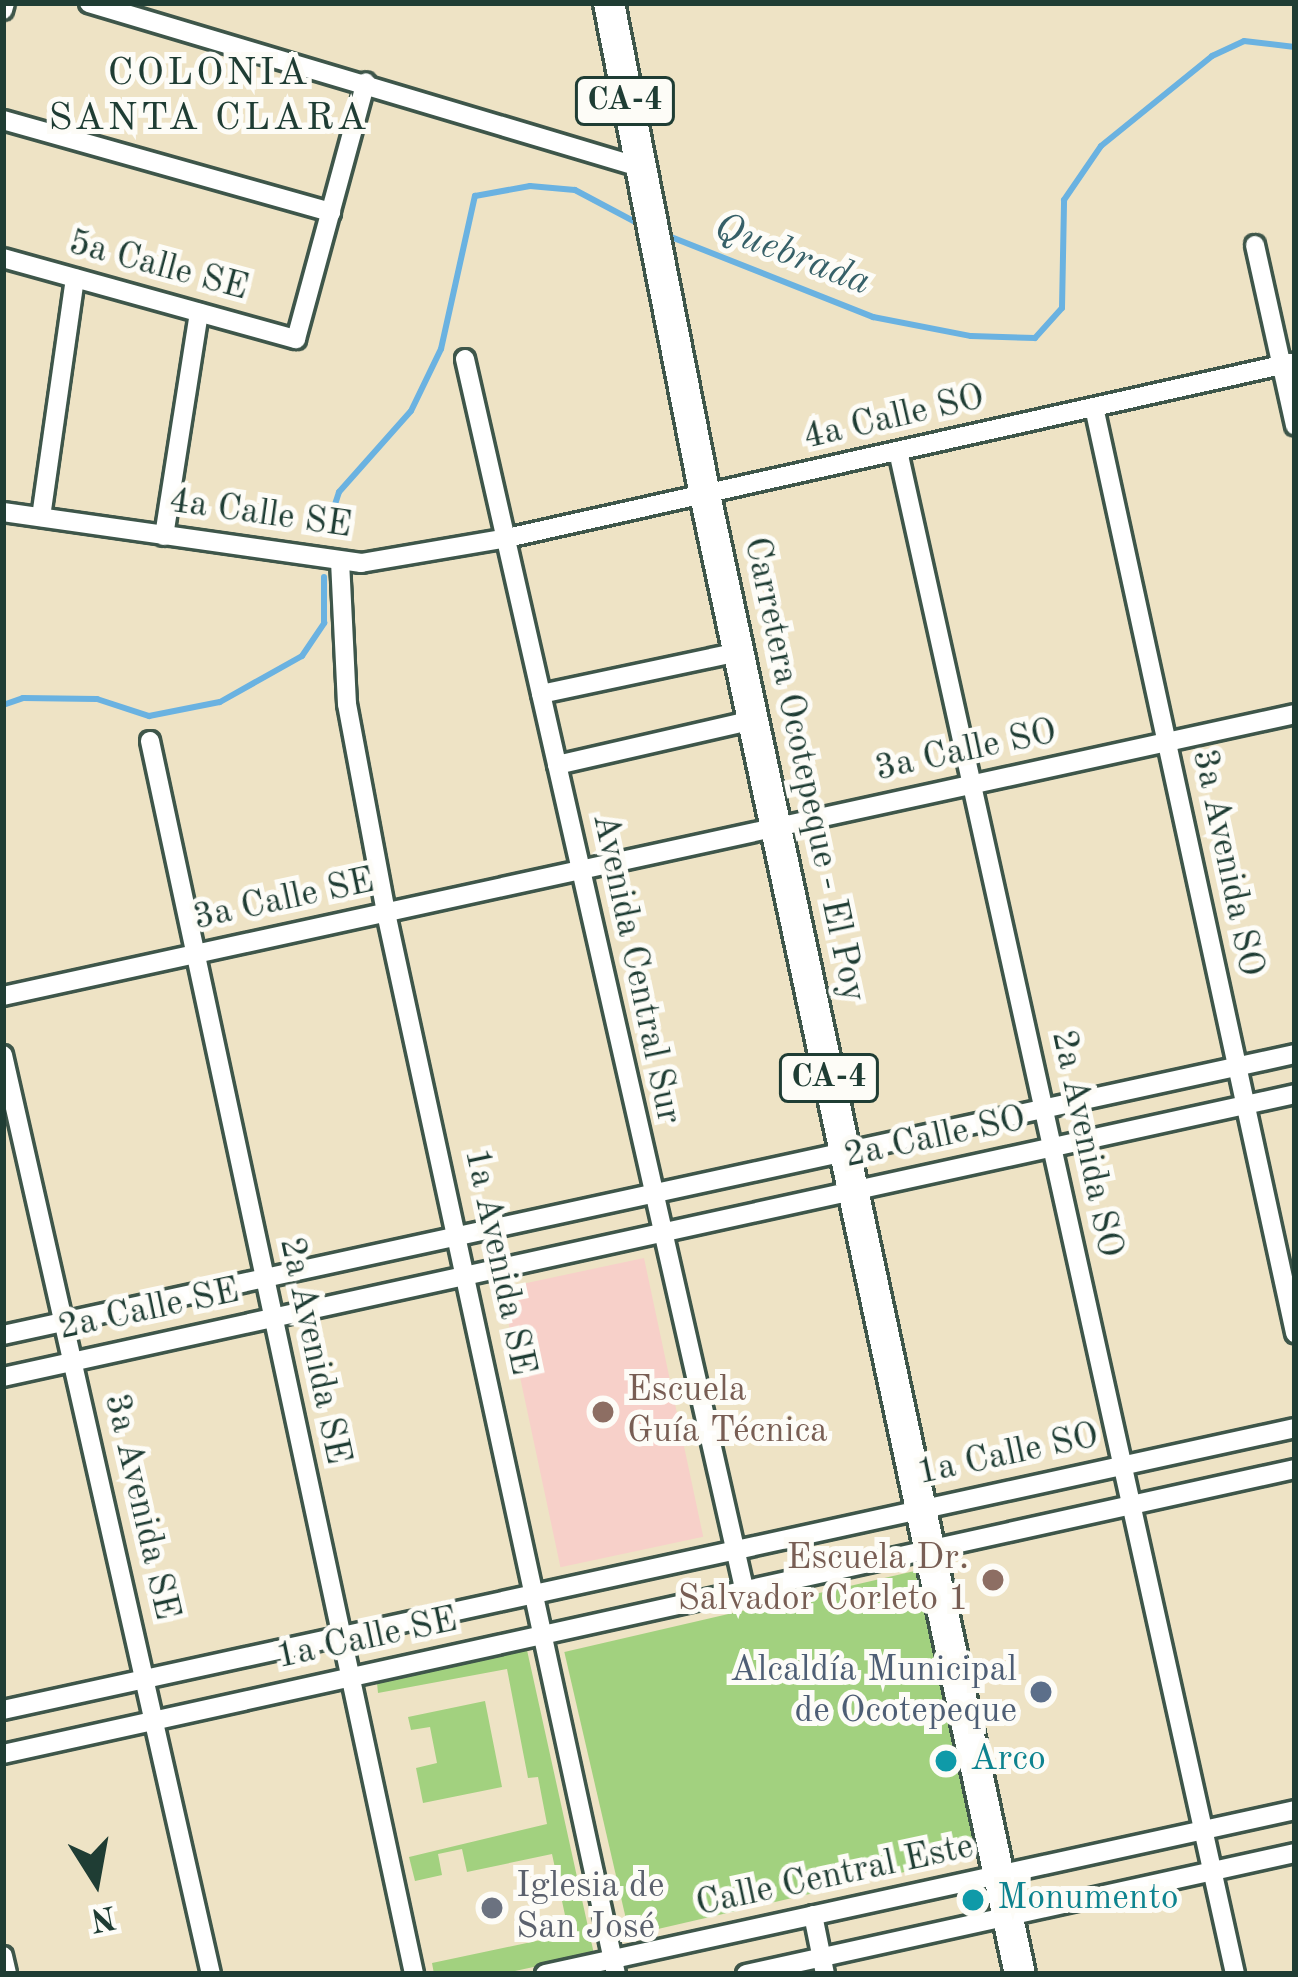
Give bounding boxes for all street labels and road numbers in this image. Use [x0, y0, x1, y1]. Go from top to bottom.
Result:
road number: CA-4 [574, 74, 676, 128]
street label: 5a Calle SE [64, 222, 252, 312]
street label: 4a Calle SO [799, 377, 989, 461]
street label: 4a Calle SE [166, 481, 354, 549]
street label: Carretera Ocotepeque - El Poy [733, 533, 873, 1007]
street label: 3a Calle SO [871, 712, 1061, 792]
street label: 3a Avenida SO [1181, 745, 1271, 981]
street label: Avenida Central Sur [581, 810, 689, 1128]
street label: 3a Calle SE [190, 861, 378, 941]
street label: 2a Avenida SO [1040, 1026, 1130, 1262]
road number: CA-4 [778, 1051, 880, 1105]
street label: 2a Calle SO [840, 1099, 1030, 1179]
street label: 1a Avenida SE [453, 1145, 543, 1379]
street label: 2a Avenida SE [268, 1234, 358, 1468]
street label: 2a Calle SE [55, 1271, 243, 1351]
street label: 3a Avenida SE [93, 1390, 187, 1624]
street label: 1a Calle SO [913, 1416, 1103, 1496]
street label: 1a Calle SE [273, 1600, 461, 1680]
street label: Calle Central Este [692, 1826, 978, 1928]

